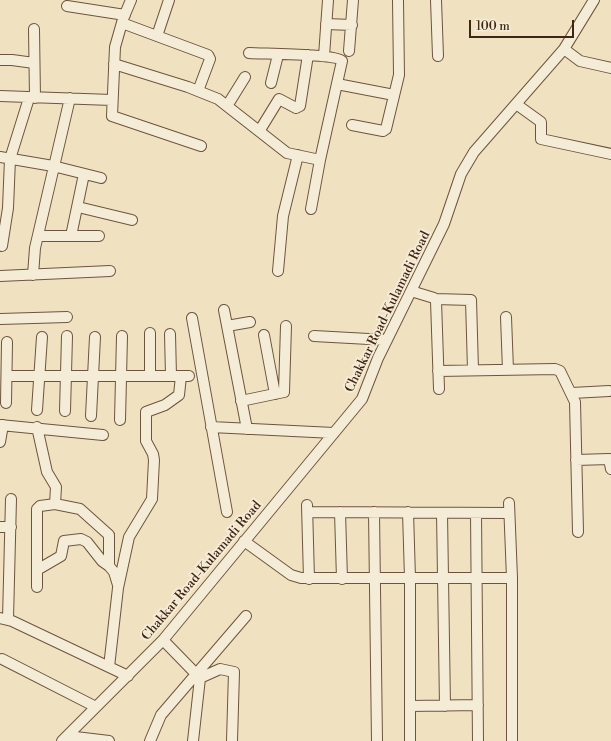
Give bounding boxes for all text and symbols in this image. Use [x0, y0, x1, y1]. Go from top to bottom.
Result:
scale bar [471, 12, 576, 38]
text: 100 m [476, 19, 510, 34]
street label: Chakkar Road-Kulamadi Road [342, 229, 434, 395]
street label: Chakkar Road-Kulamadi Road [139, 498, 265, 644]

